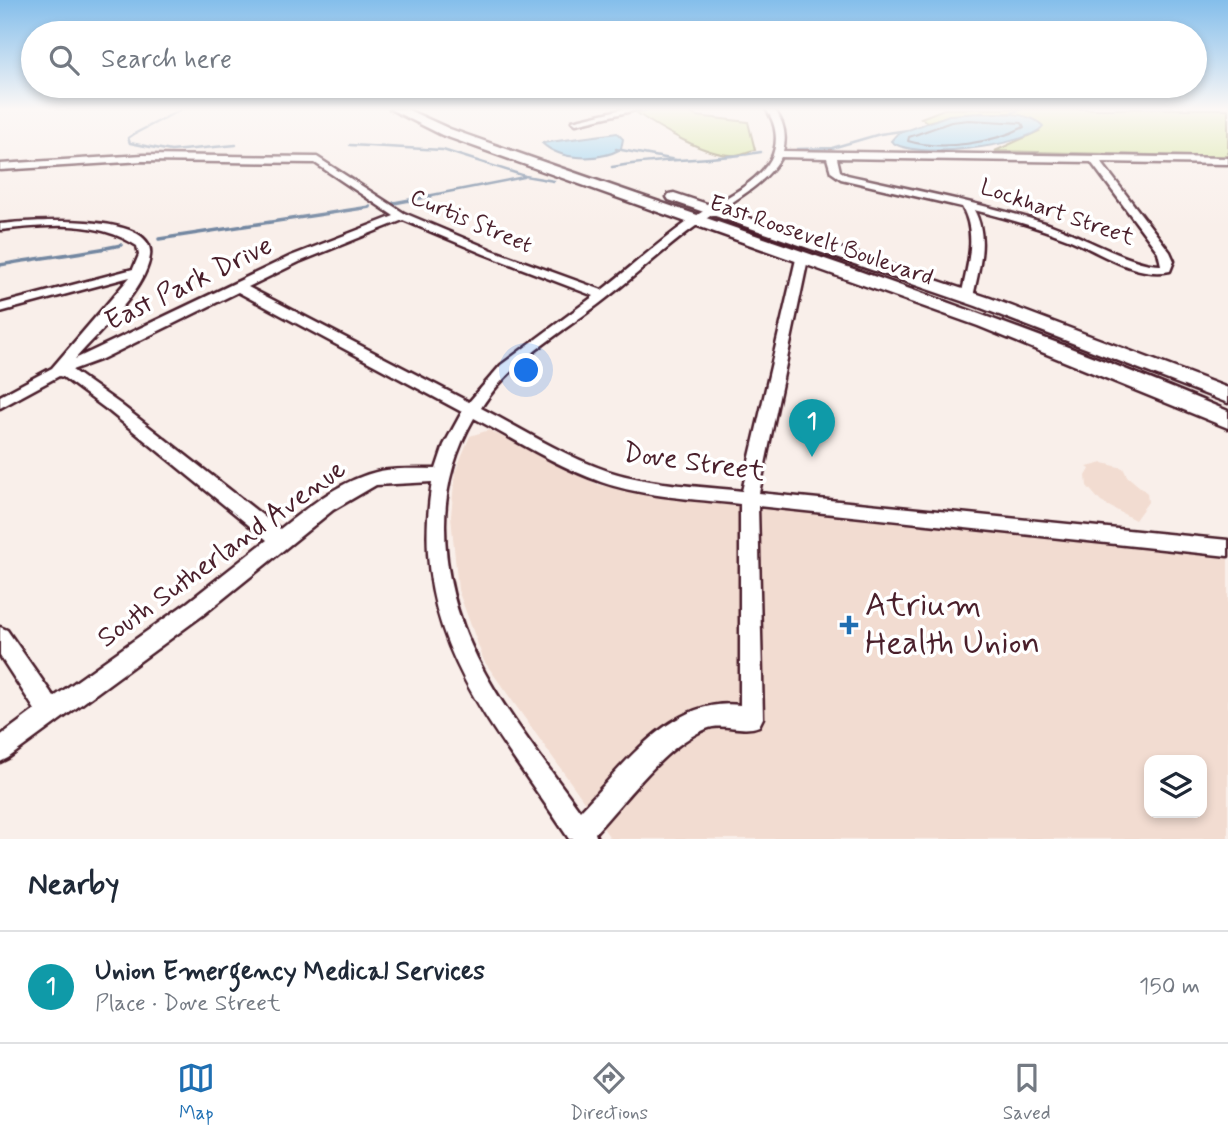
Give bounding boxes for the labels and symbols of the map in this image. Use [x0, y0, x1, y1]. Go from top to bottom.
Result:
street label: Lockhart Street [976, 173, 1138, 254]
street label: Curtis Street [405, 183, 537, 261]
street label: East Roosevelt Boulevard [705, 189, 937, 293]
street label: East Park Drive [99, 228, 279, 340]
your location [509, 353, 543, 387]
pin: 1 [789, 399, 835, 457]
street label: Dove Street [621, 435, 768, 491]
street label: South Sutherland Avenue [90, 451, 354, 657]
place label: Atrium Health Union [865, 584, 1040, 666]
marker: Atrium Health Union [839, 615, 859, 635]

